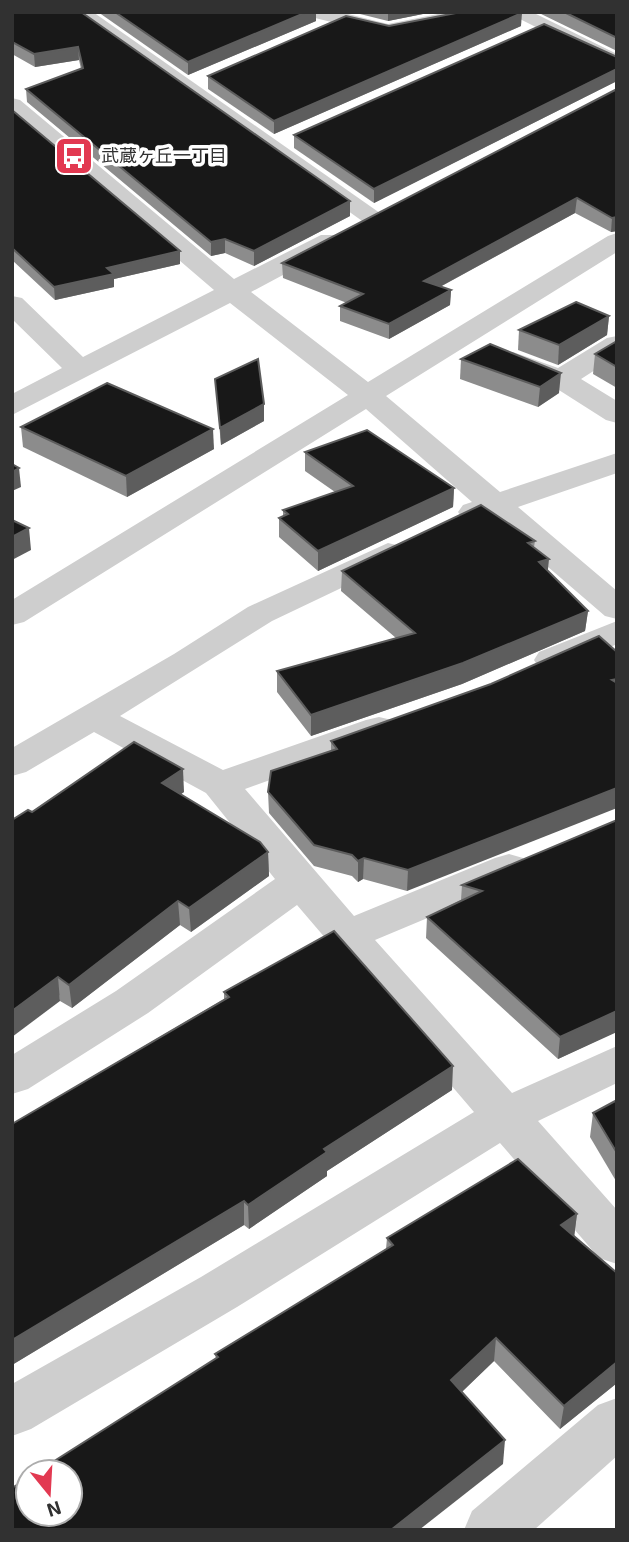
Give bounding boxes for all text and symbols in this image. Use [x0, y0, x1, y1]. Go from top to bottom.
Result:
bus stop icon: 武蔵ヶ丘一丁目 [53, 135, 95, 177]
place label: 武蔵ヶ丘一丁目 [101, 144, 227, 166]
north arrow [14, 1458, 84, 1528]
text: N [44, 1497, 64, 1523]

